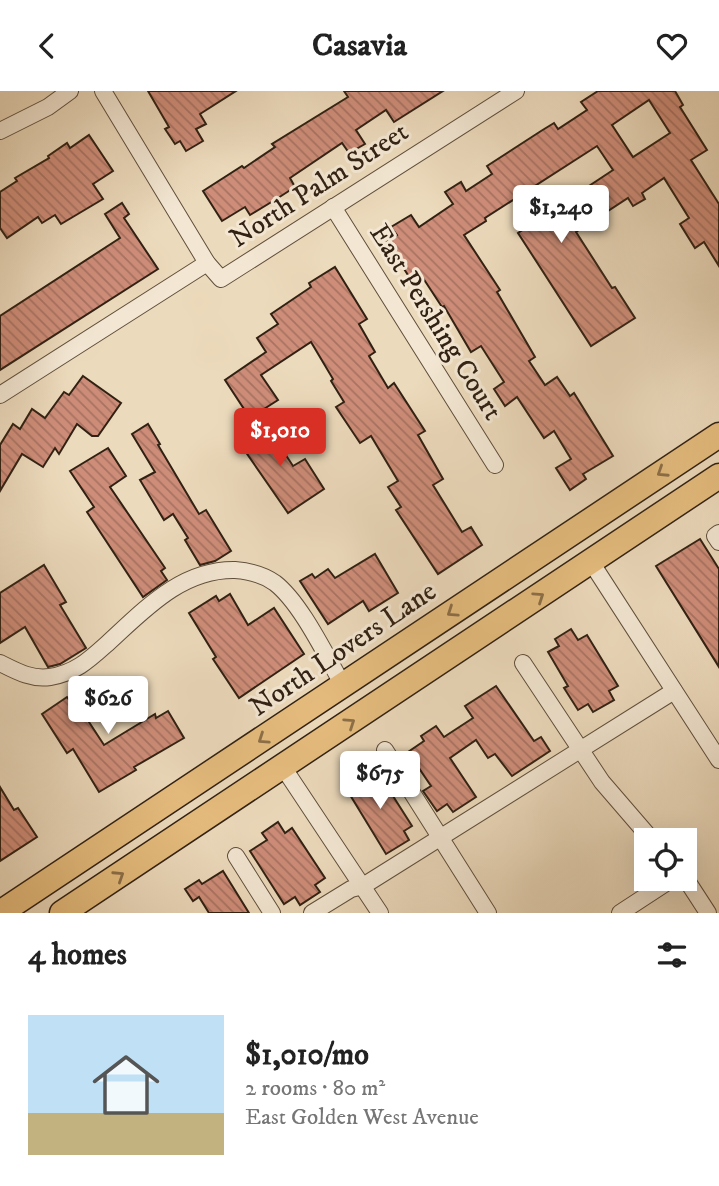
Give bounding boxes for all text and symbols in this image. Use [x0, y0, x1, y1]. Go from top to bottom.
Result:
text: Casavia [312, 26, 407, 66]
icon: back [28, 27, 66, 65]
icon: heart [653, 27, 691, 65]
street label: North Palm Street [223, 114, 415, 256]
pin: $1,240 [504, 185, 618, 245]
text: $1,240 [529, 193, 593, 222]
street label: East Pershing Court [362, 217, 510, 427]
pin: $1,010 [223, 409, 337, 468]
text: $1,010 [250, 416, 310, 445]
one-way arrow [657, 464, 670, 477]
street label: North Lovers Lane [243, 574, 443, 724]
one-way arrow [531, 593, 544, 605]
one-way arrow [447, 604, 460, 616]
pin: $626 [67, 677, 149, 736]
text: $626 [84, 684, 132, 713]
one-way arrow [342, 718, 355, 731]
one-way arrow [258, 731, 271, 744]
pin: $675 [339, 751, 421, 811]
text: $675 [356, 759, 404, 788]
map controls [634, 828, 697, 891]
button: locate [634, 828, 697, 891]
one-way arrow [111, 871, 124, 884]
icon: filters [653, 936, 691, 974]
text: 4 homes [28, 937, 127, 974]
text: $1,010/mo [245, 1037, 369, 1074]
icon: home [84, 1043, 168, 1127]
text: 2 rooms · 80 m² [245, 1074, 385, 1103]
text: East Golden West Avenue [245, 1103, 479, 1132]

